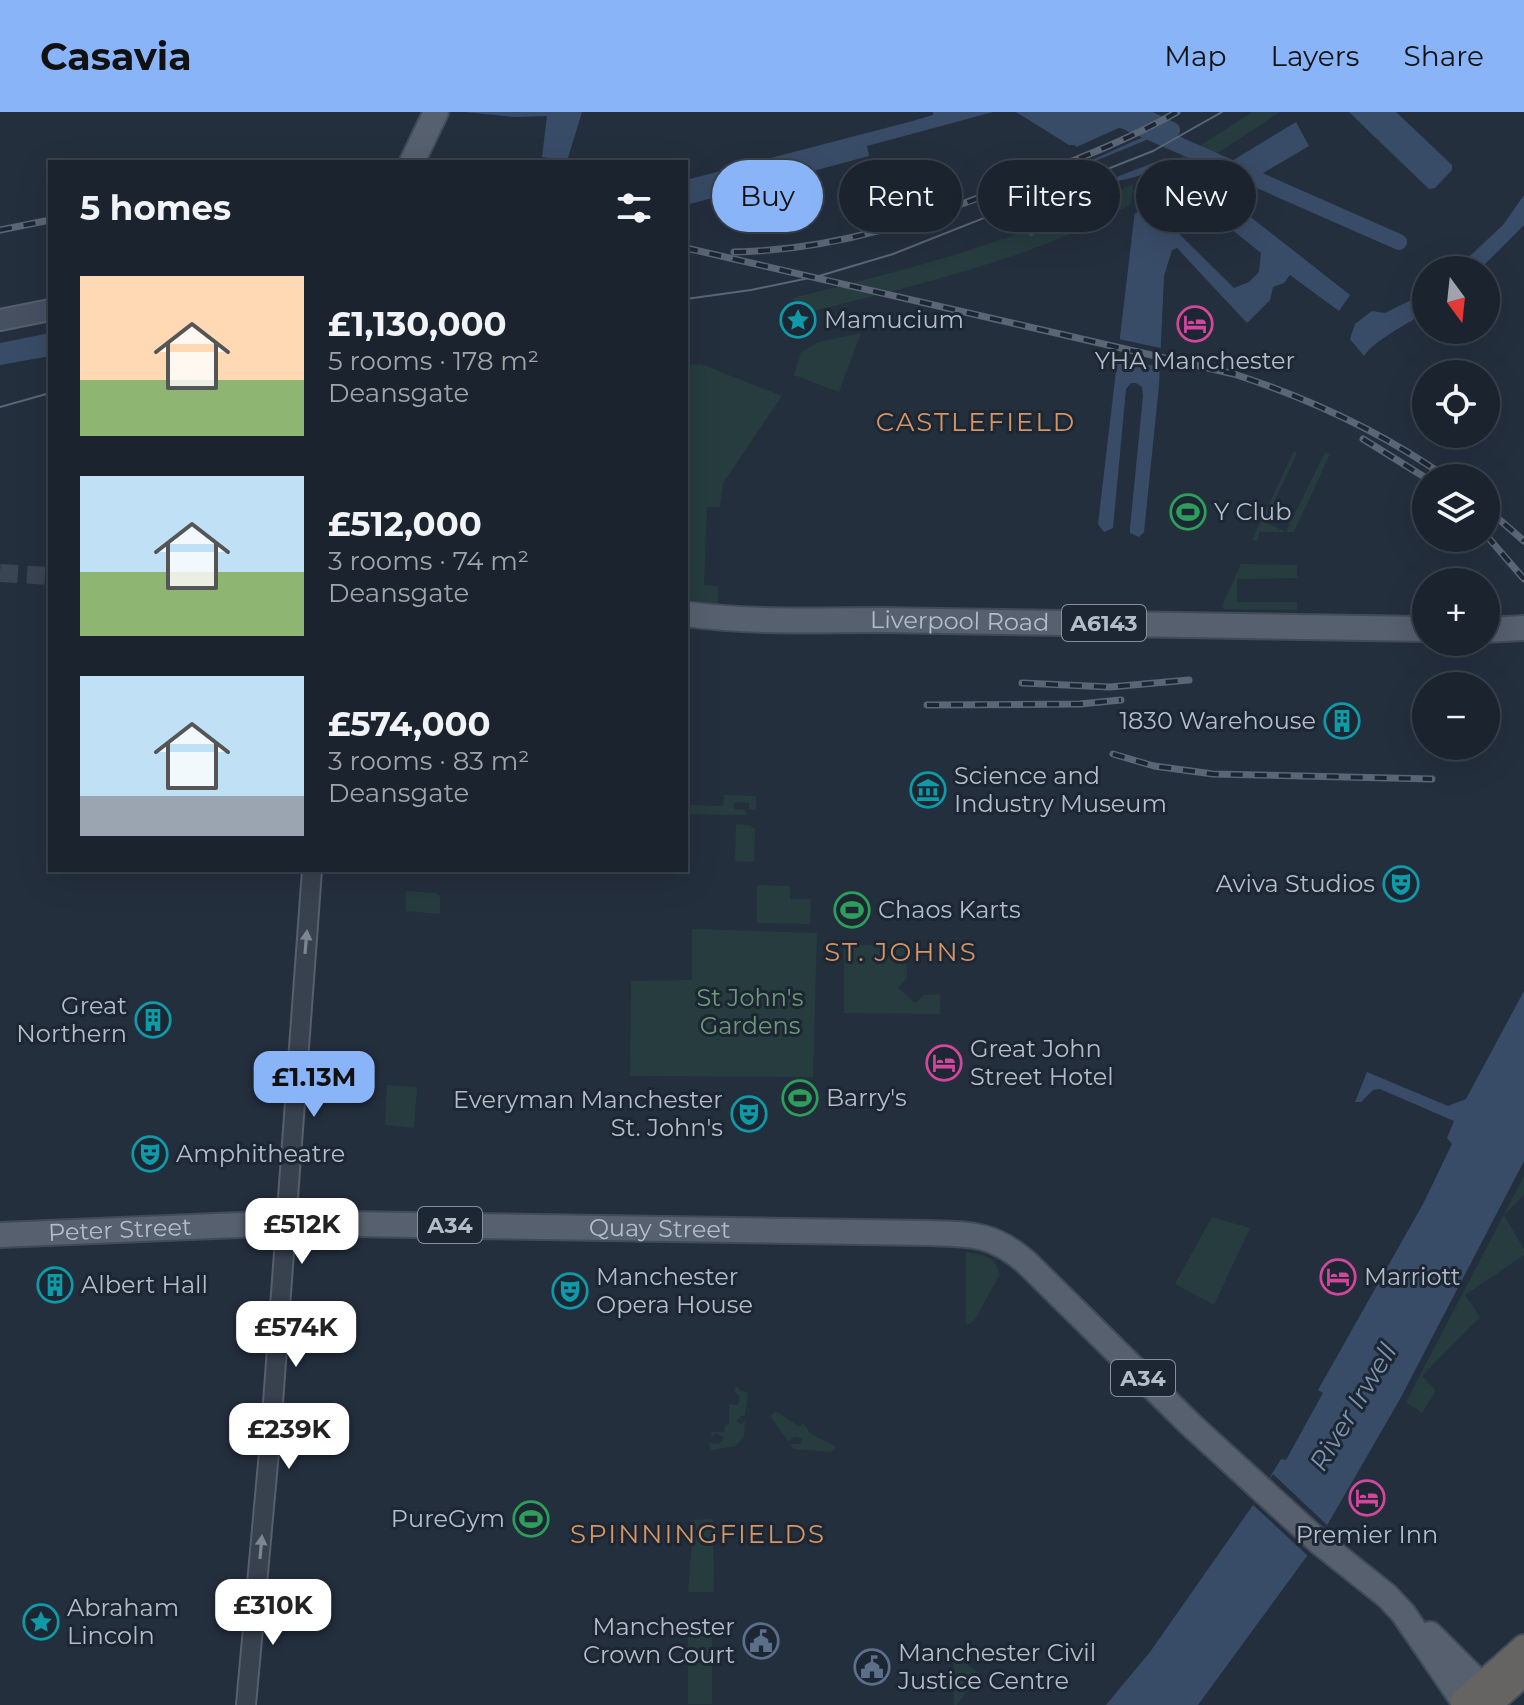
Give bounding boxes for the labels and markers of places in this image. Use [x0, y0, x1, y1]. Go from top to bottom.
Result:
place icon: Mamucium [779, 301, 817, 339]
place label: Mamucium [824, 305, 964, 334]
hotel icon: YHA Manchester [1176, 305, 1214, 343]
place label: YHA Manchester [1095, 346, 1295, 375]
sports icon: Y Club [1169, 493, 1207, 531]
place label: Y Club [1214, 497, 1291, 526]
building icon: 1830 Warehouse [1323, 702, 1361, 740]
place label: 1830 Warehouse [1119, 706, 1316, 735]
place label: Science and Industry Museum [954, 761, 1167, 818]
museum icon: Science and Industry Museum [909, 771, 947, 809]
theatre icon: Aviva Studios [1382, 865, 1420, 903]
place label: Aviva Studios [1216, 869, 1375, 898]
sports icon: Chaos Karts [833, 891, 871, 929]
place label: Chaos Karts [878, 895, 1021, 924]
place label: Great Northern [16, 991, 127, 1048]
building icon: Great Northern [134, 1001, 172, 1039]
place label: Great John Street Hotel [970, 1034, 1114, 1091]
hotel icon: Great John Street Hotel [925, 1044, 963, 1082]
pin: £1.13M [249, 1051, 379, 1119]
sports icon: Barry's [781, 1079, 819, 1117]
place label: Barry's [826, 1083, 907, 1112]
place label: Everyman Manchester St. John's [453, 1085, 723, 1142]
theatre icon: Everyman Manchester St. John's [730, 1095, 768, 1133]
theatre icon: Amphitheatre [131, 1135, 169, 1173]
place label: Amphitheatre [176, 1139, 345, 1168]
pin: £512K [246, 1198, 358, 1266]
hotel icon: Marriott [1319, 1258, 1357, 1296]
place label: Manchester Opera House [596, 1262, 753, 1319]
place label: Marriott [1364, 1262, 1461, 1291]
building icon: Albert Hall [36, 1266, 74, 1304]
place label: Albert Hall [81, 1270, 208, 1299]
theatre icon: Manchester Opera House [551, 1272, 589, 1310]
pin: £574K [240, 1301, 352, 1369]
pin: £239K [233, 1403, 345, 1471]
hotel icon: Premier Inn [1348, 1479, 1386, 1517]
sports icon: PureGym [512, 1500, 550, 1538]
place label: PureGym [391, 1504, 505, 1533]
place label: Premier Inn [1296, 1520, 1438, 1549]
pin: £310K [217, 1579, 329, 1647]
place label: Abraham Lincoln [67, 1593, 179, 1650]
place icon: Abraham Lincoln [22, 1603, 60, 1641]
place label: Manchester Crown Court [583, 1612, 735, 1669]
public building icon: Manchester Crown Court [742, 1622, 780, 1660]
place label: Manchester Civil Justice Centre [897, 1638, 1096, 1695]
public building icon: Manchester Civil Justice Centre [853, 1648, 891, 1686]

